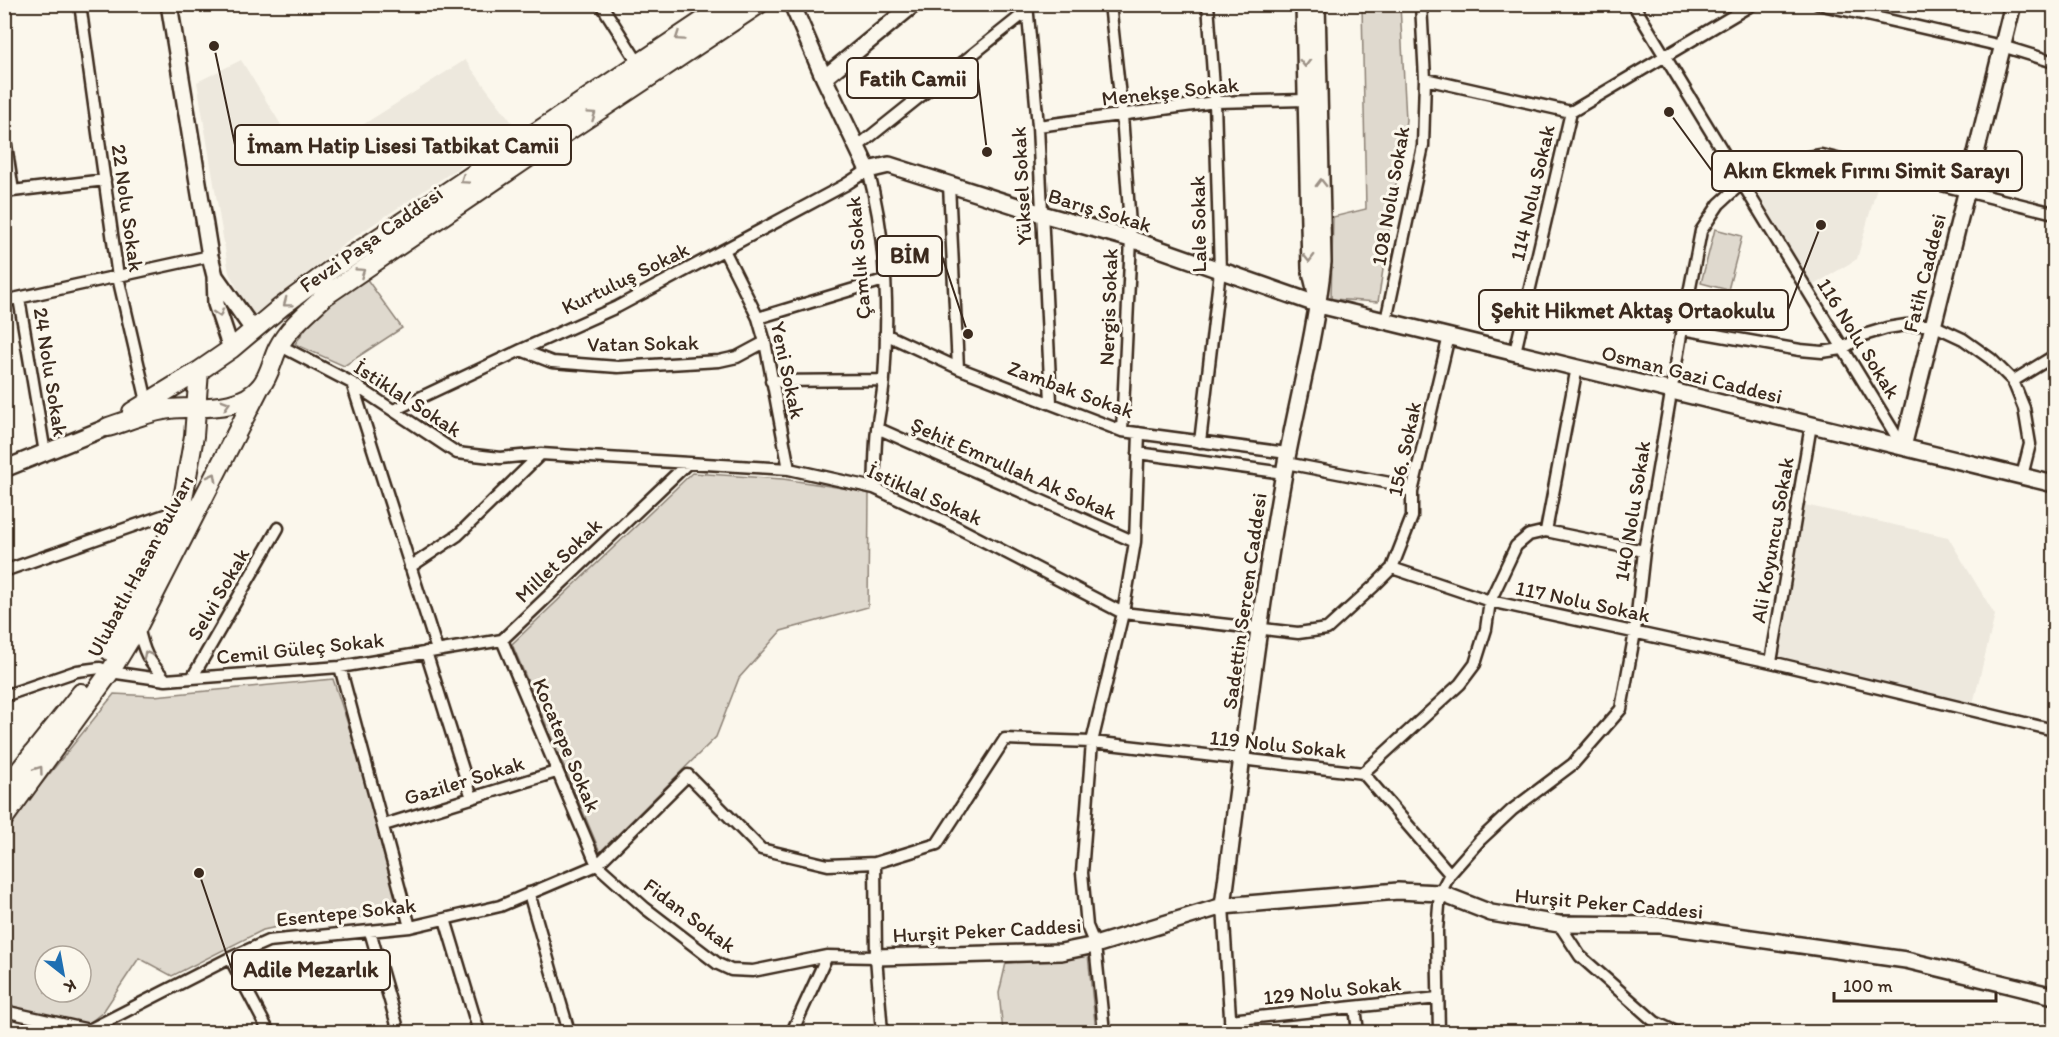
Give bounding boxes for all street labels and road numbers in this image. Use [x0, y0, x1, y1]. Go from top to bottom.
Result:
street label: Menekşe Sokak [1100, 71, 1240, 111]
street label: 114 Nolu Sokak [1504, 122, 1560, 263]
street label: 108 Nolu Sokak [1365, 124, 1415, 268]
street label: Yüksel Sokak [1005, 126, 1037, 246]
street label: 22 Nolu Sokak [107, 142, 149, 274]
street label: Lale Sokak [1185, 175, 1211, 273]
street label: Fevzi Paşa Caddesi [295, 180, 447, 298]
street label: Barış Sokak [1045, 182, 1155, 238]
street label: Çamlık Sokak [840, 195, 876, 321]
street label: Fatih Caddesi [1897, 211, 1951, 335]
street label: Kurtuluş Sokak [557, 236, 693, 320]
street label: Nergis Sokak [1093, 247, 1123, 366]
street label: 116 Nolu Sokak [1812, 273, 1906, 403]
street label: 24 Nolu Sokak [28, 306, 74, 439]
street label: Yeni Sokak [765, 319, 811, 421]
street label: Vatan Sokak [587, 330, 699, 356]
street label: Osman Gazi Caddesi [1599, 339, 1785, 409]
street label: İstiklal Sokak [349, 354, 467, 442]
street label: Zambak Sokak [1005, 355, 1138, 423]
street label: 156. Sokak [1382, 399, 1426, 499]
street label: Şehit Emrullah Ak Sokak [907, 411, 1121, 525]
street label: 140 Nolu Sokak [1609, 439, 1655, 583]
street label: Ali Koyuncu Sokak [1745, 455, 1799, 625]
street label: İstiklal Sokak [864, 457, 987, 531]
street label: Ulubatlı Hasan Bulvarı [81, 471, 199, 661]
street label: Sadettin Sercen Caddesi [1216, 491, 1272, 711]
street label: Millet Sokak [509, 512, 607, 608]
street label: Selvi Sokak [181, 543, 255, 645]
street label: 117 Nolu Sokak [1514, 575, 1653, 627]
street label: Cemil Güleç Sokak [215, 627, 385, 669]
street label: Kocatepe Sokak [528, 674, 607, 816]
street label: 119 Nolu Sokak [1208, 724, 1348, 764]
street label: Gaziler Sokak [401, 750, 527, 810]
street label: Fidan Sokak [639, 872, 741, 958]
street label: Hurşit Peker Caddesi [1514, 882, 1704, 924]
street label: Esentepe Sokak [275, 892, 417, 932]
street label: Hurşit Peker Caddesi [892, 913, 1082, 947]
street label: 129 Nolu Sokak [1262, 970, 1402, 1010]

